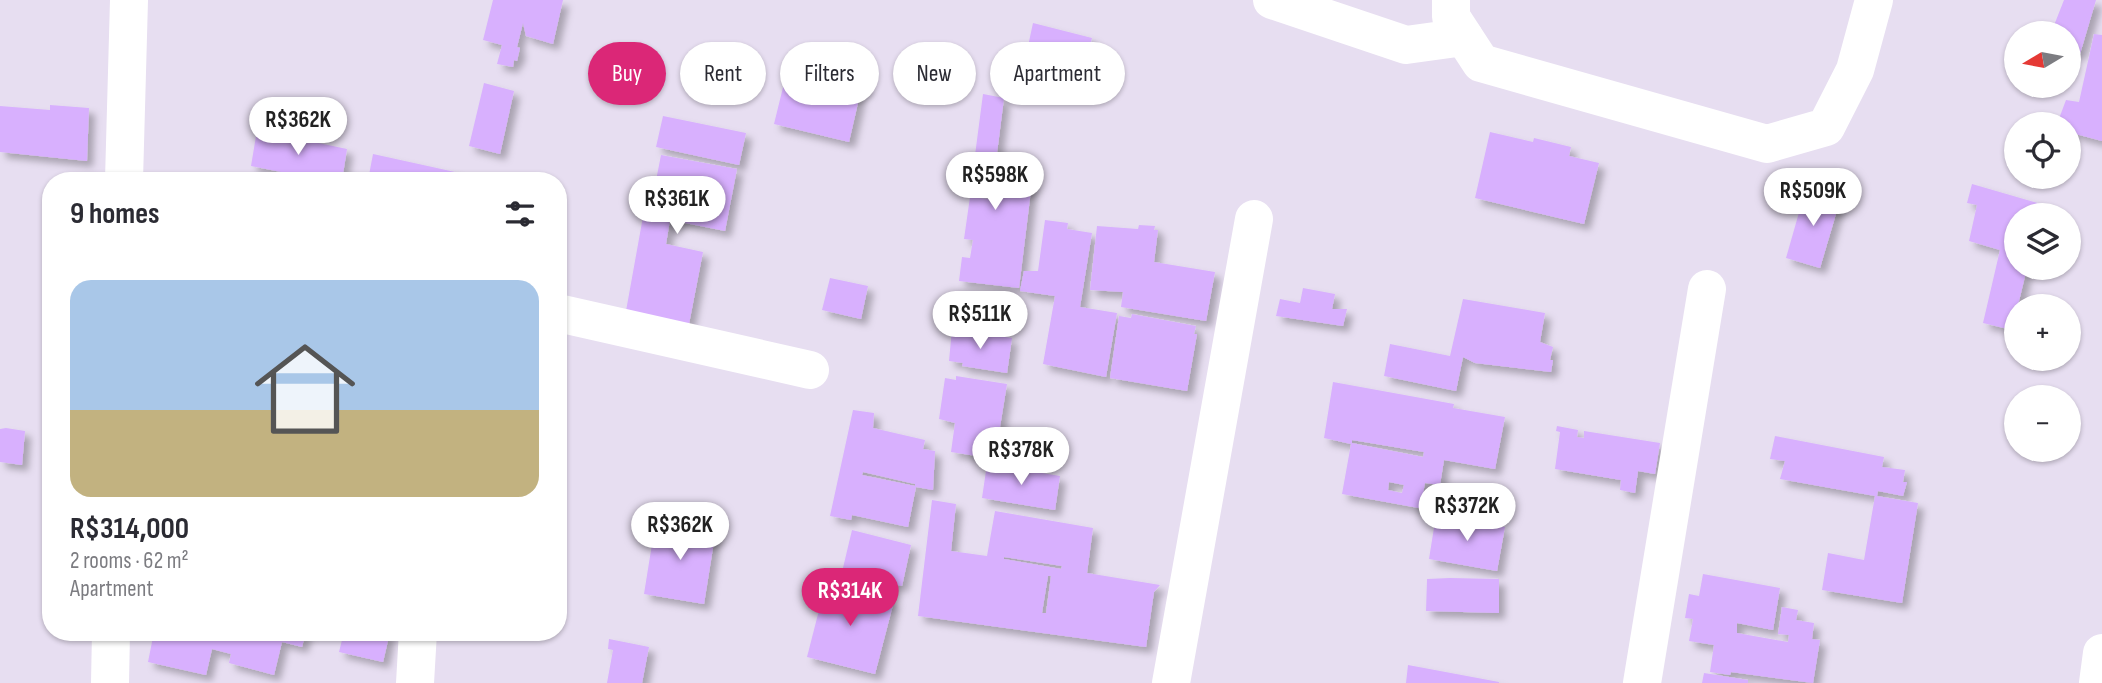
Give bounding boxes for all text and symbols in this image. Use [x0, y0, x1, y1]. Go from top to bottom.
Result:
north arrow [2004, 21, 2081, 98]
map controls [2004, 21, 2081, 462]
chip: Buy [588, 42, 666, 105]
chip: Rent [680, 42, 766, 105]
chip: Filters [780, 42, 879, 105]
chip: New [893, 42, 976, 105]
chip: Apartment [990, 42, 1125, 105]
pin: R$362K [241, 97, 355, 157]
text: R$362K [265, 106, 331, 134]
button: locate [2004, 112, 2081, 189]
pin: R$598K [938, 152, 1052, 212]
text: R$598K [962, 161, 1028, 189]
pin: R$509K [1756, 168, 1870, 228]
pin: R$361K [620, 176, 734, 236]
text: R$509K [1780, 177, 1846, 205]
text: R$361K [645, 185, 709, 213]
icon: filters [501, 195, 539, 233]
text: 9 homes [70, 196, 160, 232]
button: layers [2004, 203, 2081, 280]
pin: R$511K [923, 292, 1037, 351]
button: + [2004, 294, 2081, 371]
text: R$511K [949, 300, 1011, 328]
icon: home [242, 326, 368, 452]
button: − [2004, 385, 2081, 462]
pin: R$378K [964, 428, 1078, 487]
text: R$378K [988, 436, 1054, 464]
pin: R$372K [1410, 484, 1524, 543]
text: R$372K [1435, 492, 1499, 520]
pin: R$362K [623, 503, 737, 562]
text: R$314,000 [70, 511, 189, 547]
text: R$362K [647, 511, 713, 539]
text: 2 rooms · 62 m² [70, 547, 189, 575]
pin: R$314K [793, 568, 907, 628]
text: Apartment [70, 575, 154, 603]
text: R$314K [818, 577, 882, 605]

